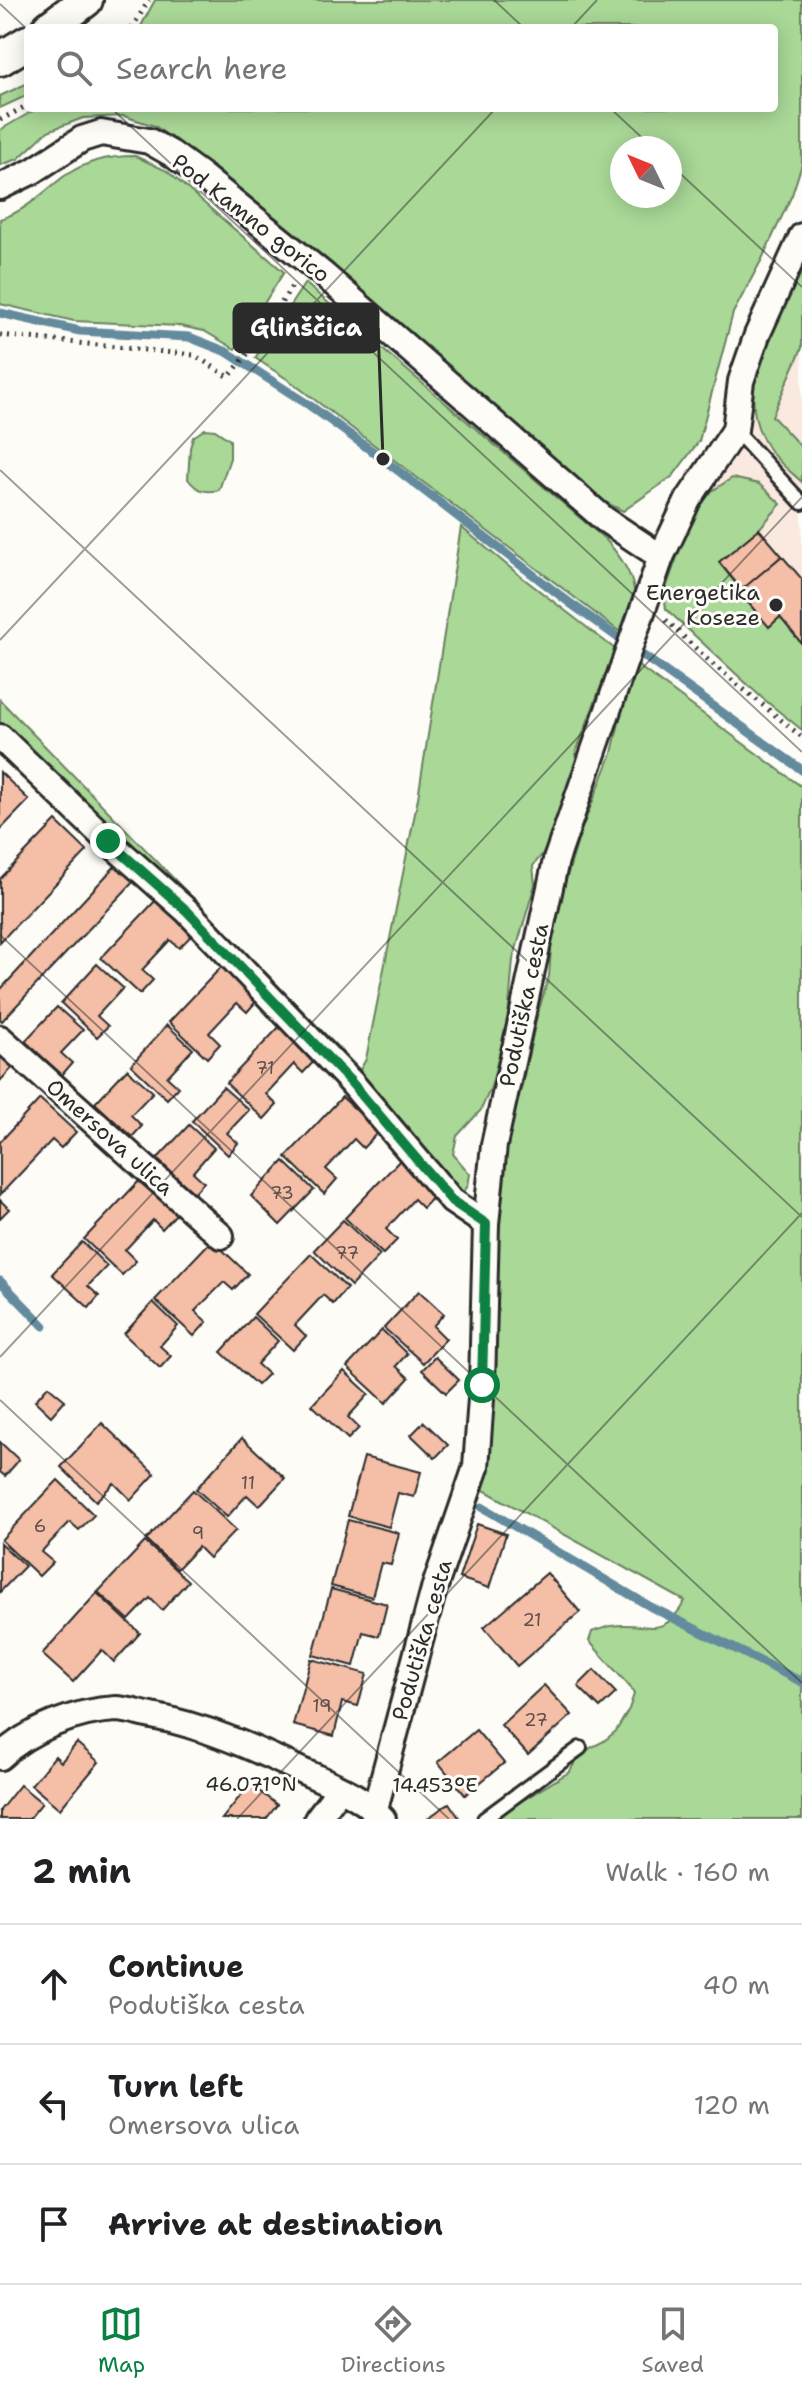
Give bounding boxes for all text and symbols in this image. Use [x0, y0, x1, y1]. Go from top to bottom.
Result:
search box [24, 24, 778, 112]
icon: search [52, 46, 96, 90]
text: Search here [116, 48, 287, 89]
north arrow [610, 136, 682, 208]
street label: Pod Kamno gorico [166, 147, 336, 289]
callout: Glinščica [234, 304, 378, 352]
text: Glinščica [250, 312, 363, 344]
place label: Energetika Koseze [646, 578, 760, 632]
marker: Energetika Koseze [767, 596, 785, 614]
route end [90, 823, 126, 859]
street label: Podutiška cesta [493, 920, 556, 1089]
house number: 71 [255, 1056, 275, 1080]
street label: Omersova ulica [40, 1072, 180, 1202]
house number: 73 [270, 1181, 294, 1205]
house number: 77 [335, 1241, 359, 1265]
route start [464, 1367, 500, 1403]
house number: 11 [241, 1471, 255, 1495]
house number: 6 [34, 1514, 46, 1538]
house number: 9 [192, 1521, 204, 1545]
street label: Podutiška cesta [385, 1556, 459, 1724]
house number: 21 [522, 1608, 542, 1632]
house number: 19 [312, 1694, 332, 1718]
house number: 27 [524, 1708, 548, 1732]
text: 46.071°N [205, 1771, 297, 1797]
text: 14.453°E [392, 1772, 478, 1798]
text: 2 min [32, 1848, 131, 1894]
text: Walk · 160 m [605, 1854, 770, 1889]
text: Continue [108, 1946, 244, 1987]
icon: ahead [32, 1962, 76, 2006]
text: 40 m [703, 1967, 770, 2002]
text: Podutiška cesta [108, 1987, 305, 2022]
text: Turn left [108, 2066, 243, 2107]
icon: left [32, 2082, 76, 2126]
text: 120 m [694, 2087, 770, 2122]
text: Omersova ulica [108, 2107, 299, 2142]
icon: arrive [32, 2202, 76, 2246]
text: Arrive at destination [108, 2204, 443, 2245]
tab: Map [98, 2302, 145, 2379]
tab: Directions [341, 2302, 446, 2379]
tab: Saved [642, 2302, 704, 2379]

